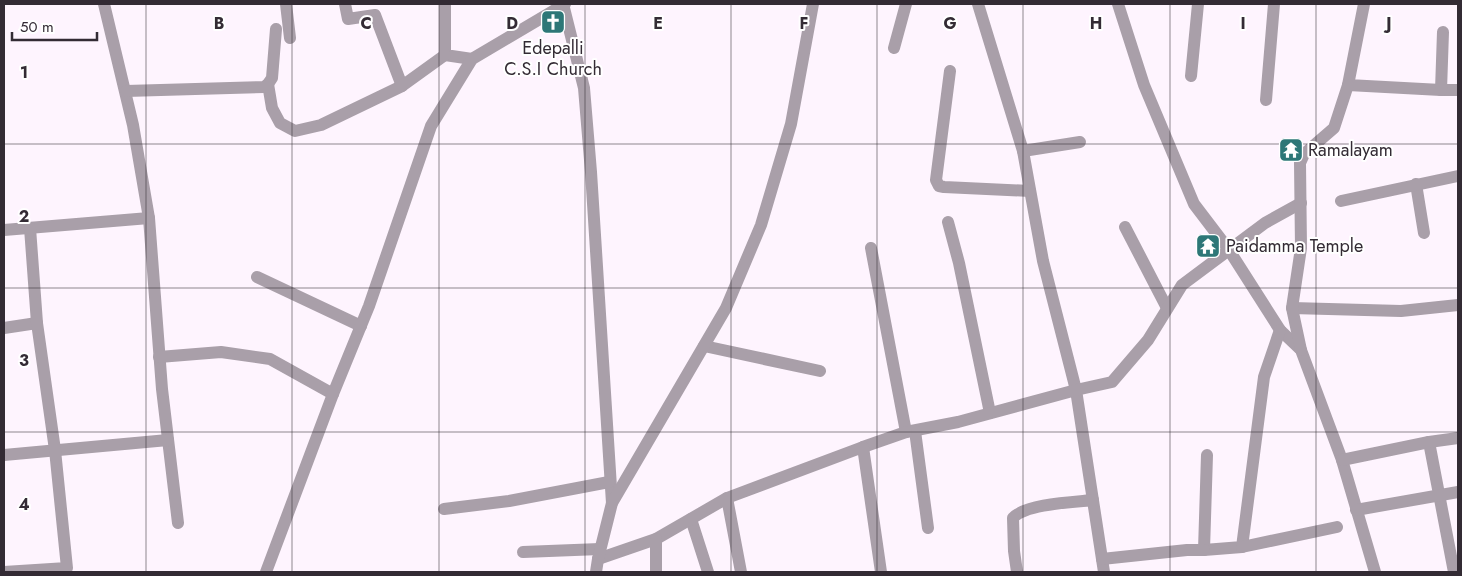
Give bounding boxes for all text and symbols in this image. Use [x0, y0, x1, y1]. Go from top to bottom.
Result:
church icon: Edepalli C.S.I Church [540, 9, 566, 35]
scale bar [12, 10, 98, 42]
text: B [214, 12, 224, 35]
text: C [360, 12, 372, 35]
text: D [506, 12, 518, 35]
text: E [653, 12, 663, 35]
text: F [800, 12, 808, 35]
text: G [943, 12, 957, 35]
text: H [1090, 12, 1102, 35]
text: I [1240, 12, 1246, 35]
text: J [1383, 12, 1392, 35]
text: 50 m [20, 16, 54, 38]
place label: Edepalli C.S.I Church [504, 35, 602, 82]
text: 1 [20, 61, 28, 84]
temple icon: Ramalayam [1278, 137, 1304, 163]
place label: Ramalayam [1308, 137, 1393, 163]
text: 2 [19, 205, 29, 228]
temple icon: Paidamma Temple [1195, 233, 1221, 259]
place label: Paidamma Temple [1226, 233, 1363, 259]
text: 3 [19, 349, 29, 372]
text: 4 [18, 493, 30, 516]

